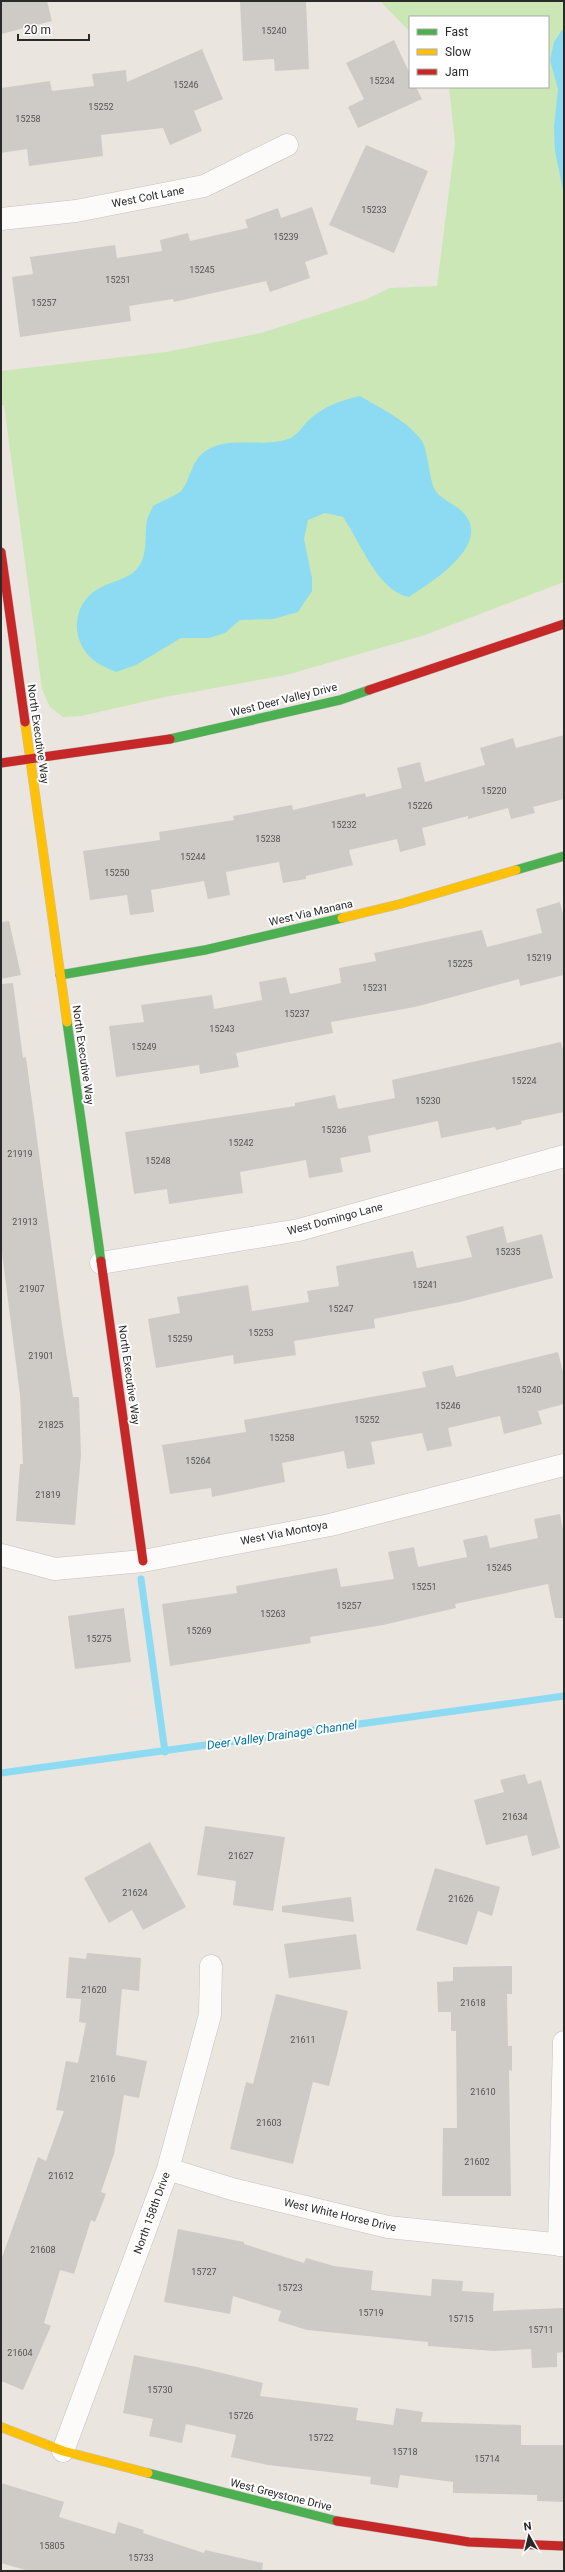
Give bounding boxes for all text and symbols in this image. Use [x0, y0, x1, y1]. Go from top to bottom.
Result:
scale bar [18, 16, 89, 42]
legend [409, 16, 549, 88]
text: 20 m [24, 23, 51, 37]
text: Fast [445, 25, 468, 39]
house number: 15240 [261, 26, 287, 36]
text: Slow [445, 45, 471, 59]
text: Jam [445, 65, 469, 79]
house number: 15234 [369, 76, 395, 86]
house number: 15246 [173, 80, 199, 90]
house number: 15252 [88, 102, 114, 112]
house number: 15258 [15, 114, 41, 124]
street label: West Colt Lane [111, 184, 186, 210]
house number: 15233 [361, 205, 387, 215]
house number: 15239 [273, 232, 299, 242]
house number: 15245 [189, 265, 215, 275]
house number: 15251 [105, 275, 131, 285]
house number: 15257 [31, 298, 57, 308]
street label: West Deer Valley Drive [229, 680, 339, 720]
street label: North Executive Way [25, 683, 52, 785]
house number: 15220 [481, 786, 507, 796]
house number: 15226 [407, 801, 433, 811]
house number: 15232 [331, 820, 357, 830]
house number: 15238 [255, 834, 281, 844]
house number: 15244 [180, 852, 206, 862]
house number: 15250 [104, 868, 130, 878]
street label: West Via Manana [268, 897, 354, 929]
house number: 15219 [526, 953, 552, 963]
house number: 15225 [447, 959, 473, 969]
house number: 15231 [362, 983, 388, 993]
street label: North Executive Way [70, 1004, 97, 1106]
house number: 15237 [284, 1009, 310, 1019]
house number: 15243 [209, 1024, 235, 1034]
house number: 15249 [131, 1042, 157, 1052]
house number: 15224 [511, 1076, 537, 1086]
house number: 15230 [415, 1096, 441, 1106]
house number: 15236 [321, 1125, 347, 1135]
house number: 15242 [228, 1138, 254, 1148]
house number: 21919 [7, 1149, 33, 1159]
house number: 15248 [145, 1156, 171, 1166]
street label: West Domingo Lane [286, 1200, 384, 1238]
house number: 21913 [12, 1217, 38, 1227]
house number: 15235 [495, 1247, 521, 1257]
house number: 15241 [412, 1280, 438, 1290]
house number: 21907 [19, 1284, 45, 1294]
house number: 15247 [328, 1304, 354, 1314]
street label: North Executive Way [116, 1324, 143, 1426]
house number: 15253 [248, 1328, 274, 1338]
house number: 15259 [167, 1334, 193, 1344]
house number: 21901 [28, 1351, 54, 1361]
house number: 15240 [516, 1385, 542, 1395]
house number: 15246 [435, 1401, 461, 1411]
house number: 15252 [354, 1415, 380, 1425]
house number: 21825 [38, 1420, 64, 1430]
house number: 15258 [269, 1433, 295, 1443]
house number: 15264 [185, 1456, 211, 1466]
house number: 21819 [35, 1490, 61, 1500]
street label: West Via Montoya [239, 1518, 329, 1548]
house number: 15245 [486, 1563, 512, 1573]
house number: 15251 [411, 1582, 437, 1592]
house number: 15257 [336, 1601, 362, 1611]
house number: 15263 [260, 1609, 286, 1619]
house number: 15269 [186, 1626, 212, 1636]
house number: 15275 [86, 1634, 112, 1644]
water label: Deer Valley Drainage Channel [206, 1717, 358, 1752]
house number: 21634 [502, 1812, 528, 1822]
house number: 21627 [228, 1851, 254, 1861]
house number: 21624 [122, 1888, 148, 1898]
house number: 21626 [448, 1894, 474, 1904]
house number: 21620 [81, 1985, 107, 1995]
house number: 21618 [460, 1998, 486, 2008]
house number: 21611 [290, 2035, 316, 2045]
house number: 21616 [90, 2074, 116, 2084]
house number: 21610 [470, 2087, 496, 2097]
house number: 21603 [256, 2118, 282, 2128]
house number: 21602 [464, 2157, 490, 2167]
street label: North 158th Drive [131, 2170, 173, 2256]
house number: 21612 [48, 2171, 74, 2181]
street label: West White Horse Drive [283, 2196, 398, 2234]
house number: 21608 [30, 2245, 56, 2255]
house number: 15727 [191, 2267, 217, 2277]
house number: 15723 [277, 2283, 303, 2293]
house number: 15719 [358, 2308, 384, 2318]
house number: 15715 [448, 2314, 474, 2324]
house number: 15711 [528, 2325, 554, 2335]
house number: 21604 [7, 2348, 33, 2358]
house number: 15730 [147, 2385, 173, 2395]
house number: 15726 [228, 2411, 254, 2421]
house number: 15722 [308, 2433, 334, 2443]
house number: 15718 [392, 2447, 418, 2457]
house number: 15714 [474, 2454, 500, 2464]
street label: West Greystone Drive [229, 2476, 333, 2514]
north arrow [509, 2516, 549, 2556]
text: N [523, 2520, 533, 2534]
house number: 15805 [39, 2541, 65, 2551]
house number: 15733 [128, 2553, 154, 2563]

